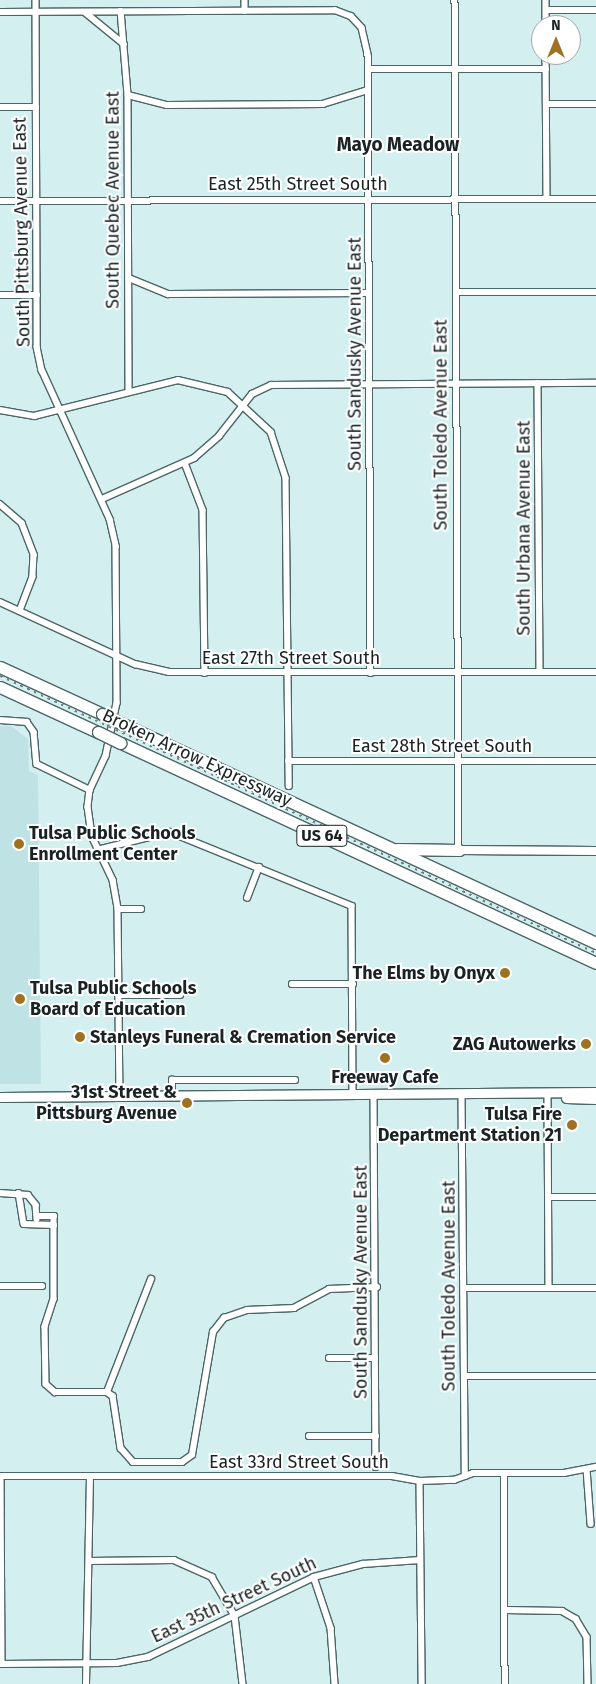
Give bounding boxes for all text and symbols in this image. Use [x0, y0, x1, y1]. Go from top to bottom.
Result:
north arrow [531, 15, 581, 65]
text: N [551, 17, 561, 34]
street label: South Quebec Avenue East [102, 91, 124, 309]
street label: South Pittsburg Avenue East [9, 117, 35, 347]
district label: Mayo Meadow [337, 134, 459, 156]
street label: East 25th Street South [208, 173, 388, 195]
street label: South Sandusky Avenue East [344, 237, 366, 471]
street label: South Toledo Avenue East [430, 320, 452, 530]
street label: South Urbana Avenue East [513, 420, 535, 636]
street label: East 27th Street South [202, 647, 380, 669]
street label: Broken Arrow Expressway [99, 705, 295, 811]
street label: East 28th Street South [352, 735, 532, 757]
road number: US 64 [296, 822, 348, 849]
place label: Tulsa Public Schools Enrollment Center [29, 823, 195, 866]
marker: Tulsa Public Schools Enrollment Center [13, 838, 25, 850]
place label: The Elms by Onyx [352, 962, 495, 984]
marker: The Elms by Onyx [499, 967, 511, 979]
place label: Tulsa Public Schools Board of Education [30, 978, 196, 1021]
marker: Tulsa Public Schools Board of Education [14, 993, 26, 1005]
place label: Stanleys Funeral & Cremation Service [90, 1026, 396, 1048]
marker: Stanleys Funeral & Cremation Service [74, 1031, 86, 1043]
place label: ZAG Autowerks [453, 1033, 576, 1055]
marker: ZAG Autowerks [580, 1038, 592, 1050]
marker: Freeway Cafe [379, 1052, 391, 1064]
place label: Freeway Cafe [331, 1066, 439, 1088]
place label: 31st Street & Pittsburg Avenue [36, 1082, 177, 1124]
marker: 31st Street & Pittsburg Avenue [181, 1097, 193, 1109]
place label: Tulsa Fire Department Station 21 [378, 1104, 562, 1146]
marker: Tulsa Fire Department Station 21 [566, 1119, 578, 1131]
street label: South Sandusky Avenue East [350, 1165, 372, 1399]
street label: South Toledo Avenue East [438, 1181, 460, 1391]
street label: East 33rd Street South [209, 1451, 389, 1473]
street label: East 35th Street South [148, 1552, 320, 1648]

